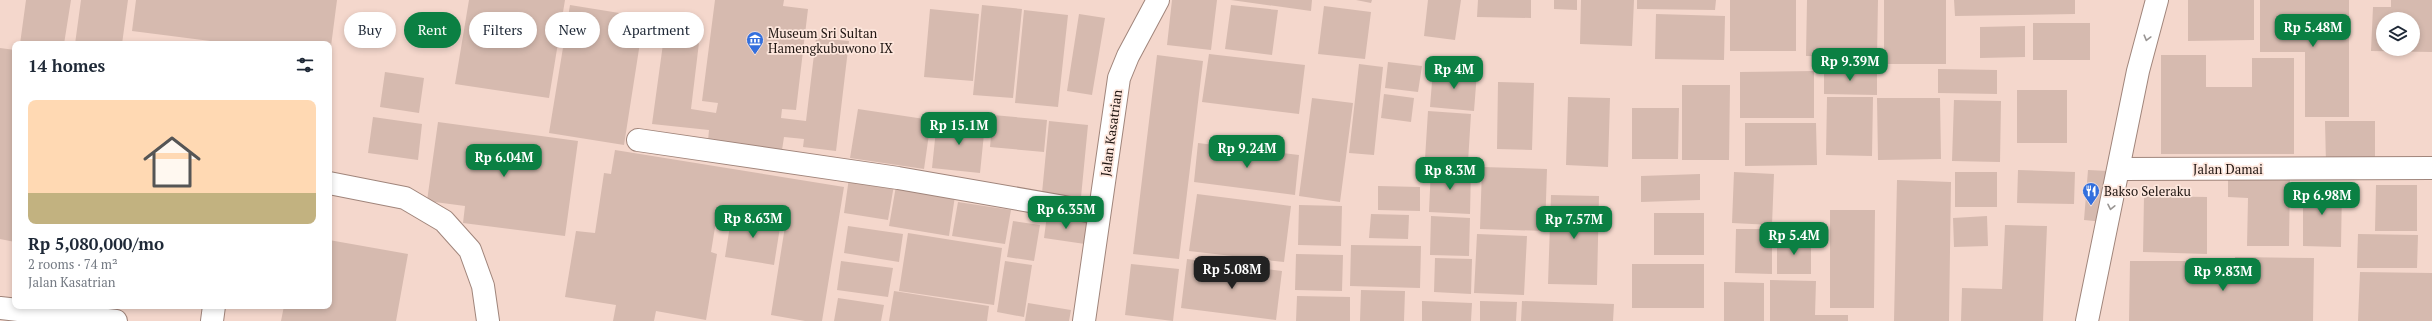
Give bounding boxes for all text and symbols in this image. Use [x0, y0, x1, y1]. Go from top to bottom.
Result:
chip: Buy [344, 12, 396, 48]
chip: Rent [404, 12, 461, 48]
chip: Filters [469, 12, 537, 48]
chip: New [545, 12, 600, 48]
chip: Apartment [608, 12, 704, 48]
map controls [2376, 12, 2420, 56]
button: layers [2376, 12, 2420, 56]
pin: Rp 5.48M [2272, 14, 2354, 48]
text: Rp 5.48M [2284, 18, 2342, 36]
place label: Museum Sri Sultan Hamengkubuwono IX [768, 24, 893, 57]
museum icon: Museum Sri Sultan Hamengkubuwono IX [745, 30, 765, 55]
one-way arrow [2143, 34, 2152, 41]
pin: Rp 9.39M [1809, 48, 1891, 82]
text: Rp 9.39M [1821, 52, 1879, 70]
text: 14 homes [28, 54, 105, 77]
icon: filters [294, 54, 316, 76]
pin: Rp 4M [1426, 56, 1482, 90]
text: Rp 4M [1434, 60, 1474, 78]
street label: Jalan Kasatrian [1096, 88, 1126, 178]
pin: Rp 15.1M [918, 112, 1000, 146]
text: Rp 15.1M [930, 116, 988, 134]
icon: home [136, 126, 208, 198]
pin: Rp 9.24M [1206, 135, 1288, 169]
text: Rp 9.24M [1218, 139, 1276, 157]
pin: Rp 6.04M [463, 144, 545, 178]
text: Rp 6.04M [475, 148, 533, 166]
pin: Rp 8.3M [1413, 157, 1487, 191]
street label: Jalan Damai [2193, 160, 2263, 178]
text: Rp 8.3M [1424, 161, 1476, 179]
restaurant icon: Bakso Seleraku [2081, 181, 2101, 206]
place label: Bakso Seleraku [2104, 182, 2191, 200]
pin: Rp 6.98M [2281, 182, 2363, 216]
text: Rp 6.98M [2293, 186, 2351, 204]
pin: Rp 6.35M [1025, 196, 1107, 230]
text: Rp 6.35M [1037, 200, 1095, 218]
one-way arrow [2108, 204, 2116, 210]
pin: Rp 8.63M [712, 205, 794, 239]
pin: Rp 7.57M [1533, 206, 1615, 240]
text: Rp 8.63M [724, 209, 782, 227]
text: Rp 7.57M [1545, 210, 1603, 228]
pin: Rp 5.4M [1757, 222, 1831, 256]
text: Rp 5.4M [1768, 226, 1820, 244]
text: Rp 5,080,000/mo [28, 232, 164, 255]
text: 2 rooms · 74 m² [28, 255, 118, 273]
pin: Rp 5.08M [1191, 256, 1273, 290]
pin: Rp 9.83M [2182, 258, 2264, 292]
text: Rp 5.08M [1203, 260, 1261, 278]
text: Rp 9.83M [2194, 262, 2252, 280]
text: Jalan Kasatrian [28, 273, 116, 291]

